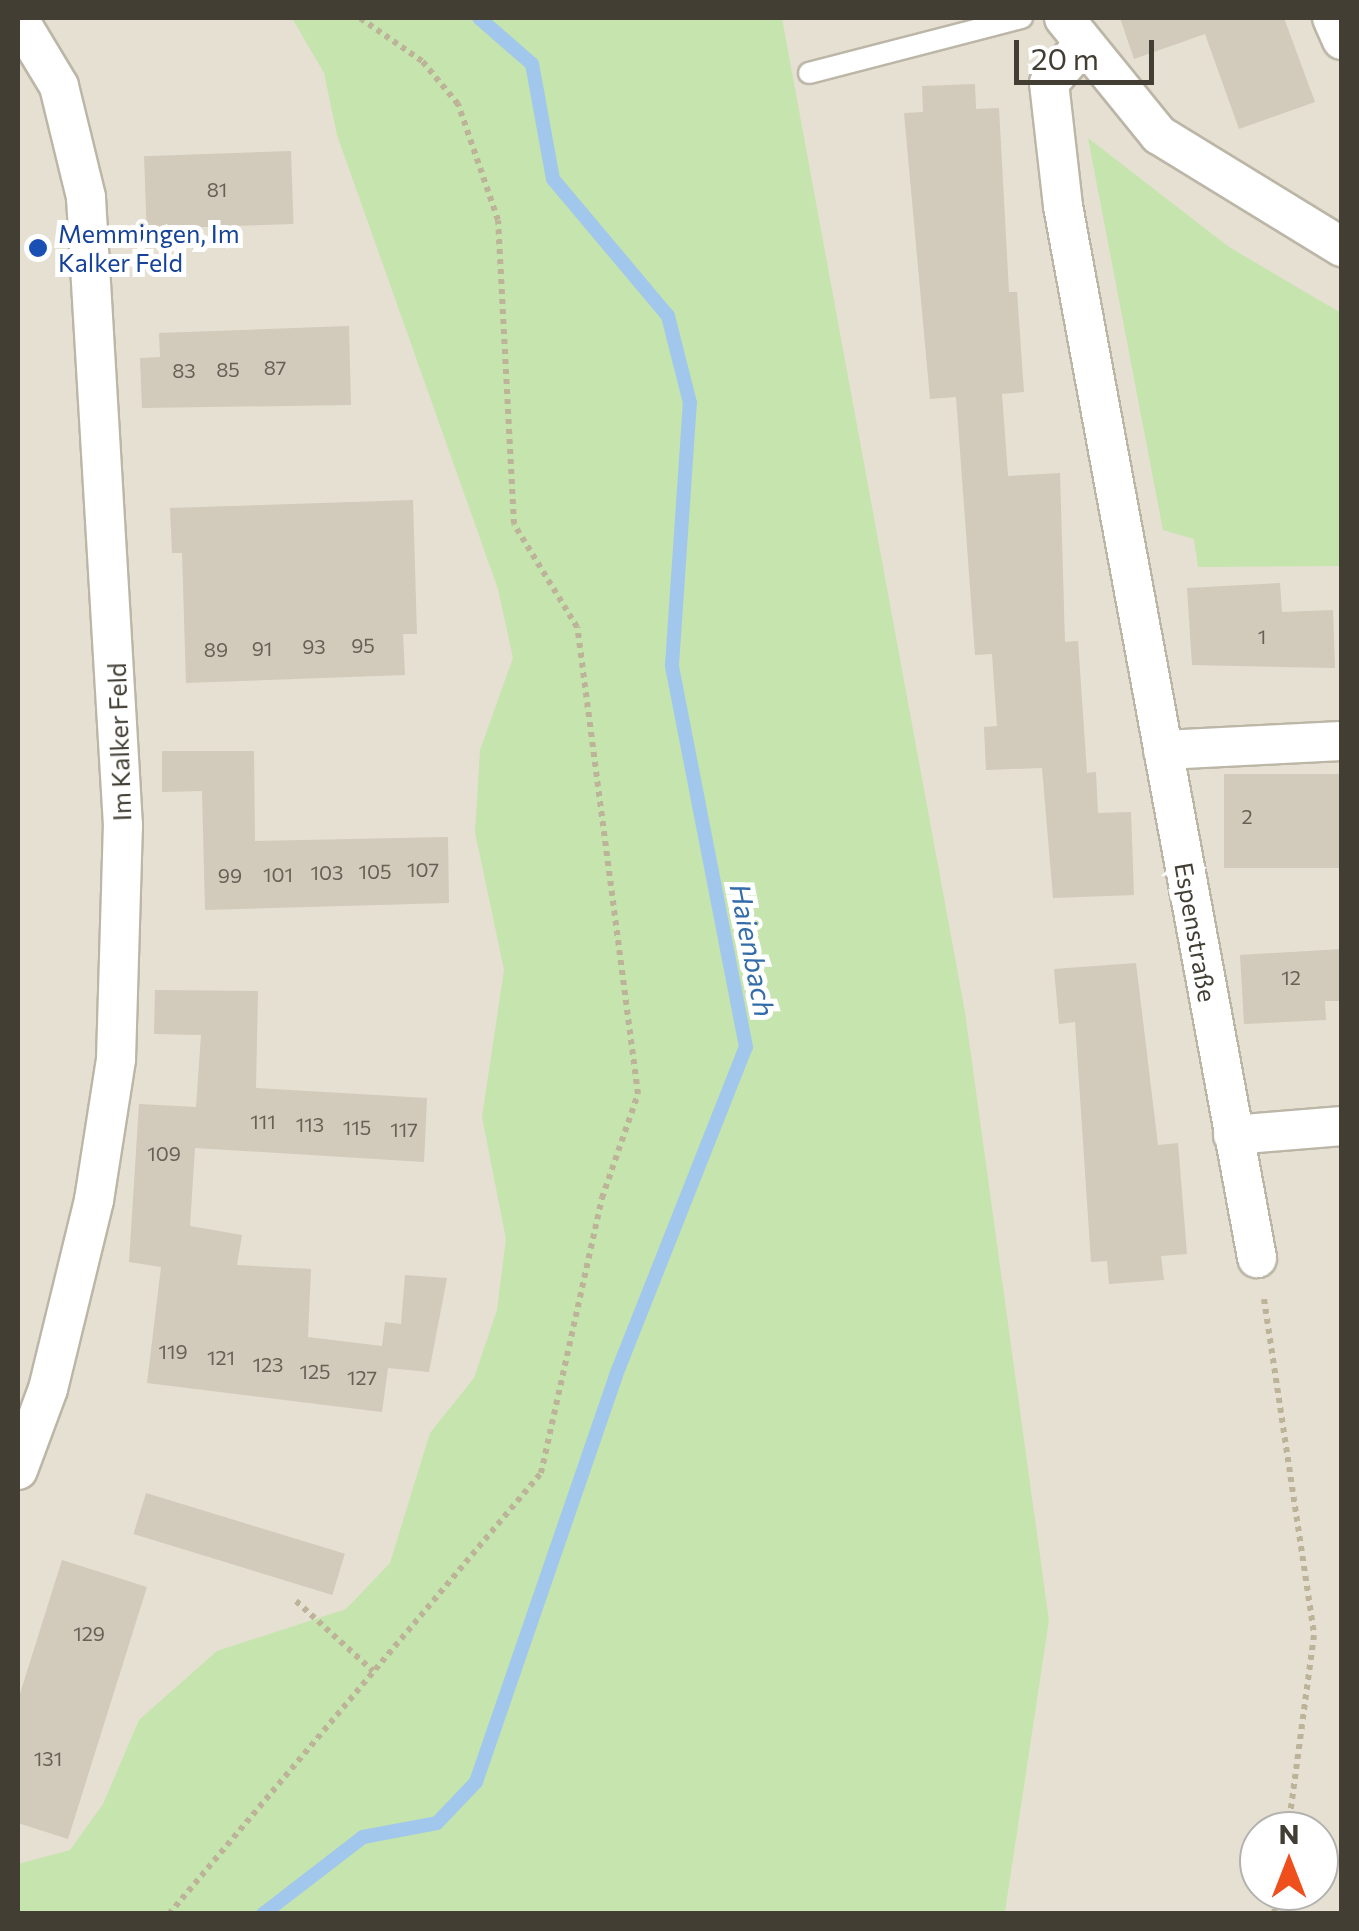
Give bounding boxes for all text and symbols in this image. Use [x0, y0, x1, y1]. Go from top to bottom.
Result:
scale bar [1019, 20, 1159, 82]
text: 20 m [1031, 39, 1099, 76]
house number: 81 [207, 177, 227, 201]
place label: Memmingen, Im Kalker Feld [58, 219, 240, 278]
marker: Memmingen, Im Kalker Feld [27, 237, 49, 259]
house number: 87 [264, 355, 286, 379]
house number: 85 [216, 357, 240, 381]
house number: 83 [172, 358, 196, 382]
house number: 1 [1258, 624, 1266, 648]
house number: 95 [351, 633, 375, 657]
house number: 93 [302, 634, 326, 658]
house number: 91 [252, 636, 272, 660]
house number: 89 [204, 637, 228, 661]
street label: Im Kalker Feld [101, 662, 137, 822]
house number: 2 [1241, 804, 1253, 828]
house number: 107 [407, 857, 439, 881]
house number: 105 [358, 859, 392, 883]
house number: 103 [311, 860, 343, 884]
street label: Espenstraße [1169, 860, 1223, 1004]
house number: 101 [263, 862, 293, 886]
house number: 99 [218, 863, 242, 887]
water label: Haienbach [724, 881, 782, 1019]
house number: 12 [1281, 965, 1301, 989]
house number: 111 [250, 1109, 276, 1133]
house number: 113 [296, 1112, 324, 1136]
house number: 115 [343, 1115, 371, 1139]
house number: 117 [390, 1117, 418, 1141]
house number: 109 [147, 1141, 181, 1165]
house number: 119 [158, 1339, 188, 1363]
house number: 121 [207, 1345, 235, 1369]
house number: 123 [252, 1352, 284, 1376]
house number: 125 [299, 1359, 331, 1383]
house number: 127 [347, 1365, 377, 1389]
house number: 129 [73, 1621, 105, 1645]
house number: 131 [34, 1746, 62, 1770]
north arrow [1239, 1811, 1339, 1911]
text: N [1279, 1816, 1300, 1850]

